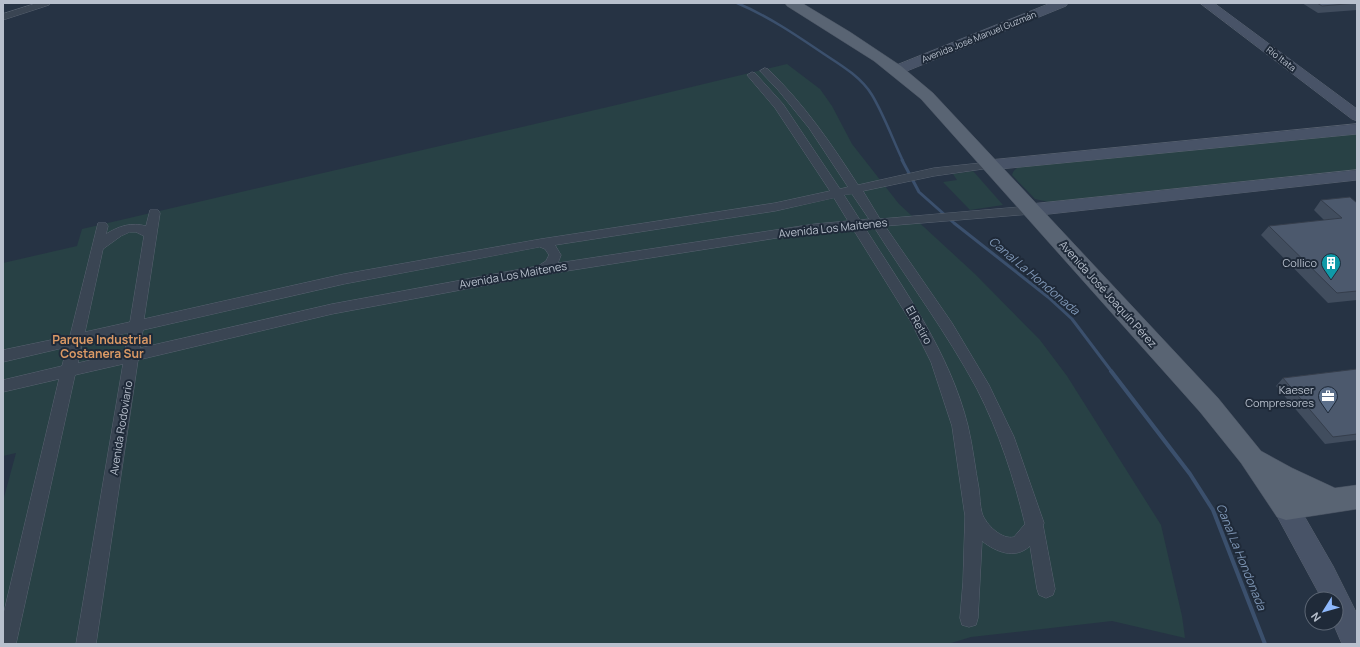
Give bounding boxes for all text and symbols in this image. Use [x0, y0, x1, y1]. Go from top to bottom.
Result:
street label: Avenida José Manuel Guzmán [920, 8, 1038, 66]
street label: Río Itata [1264, 43, 1299, 74]
street label: Avenida Los Maitenes [778, 214, 888, 241]
water label: Canal La Hondonada [985, 233, 1084, 320]
street label: Avenida José Joaquín Pérez [1056, 237, 1161, 351]
building icon: Collico [1320, 252, 1342, 280]
place label: Collico [1282, 255, 1317, 270]
street label: Avenida Los Maitenes [458, 258, 568, 291]
street label: El Retiro [903, 303, 936, 347]
district label: Parque Industrial Costanera Sur [52, 331, 152, 362]
street label: Avenida Rodoviario [106, 379, 135, 476]
place label: Kaeser Compresores [1245, 382, 1314, 410]
office icon: Kaeser Compresores [1317, 385, 1339, 413]
water label: Canal La Hondonada [1212, 501, 1271, 614]
north arrow [1304, 591, 1344, 631]
text: N [1307, 610, 1324, 625]

